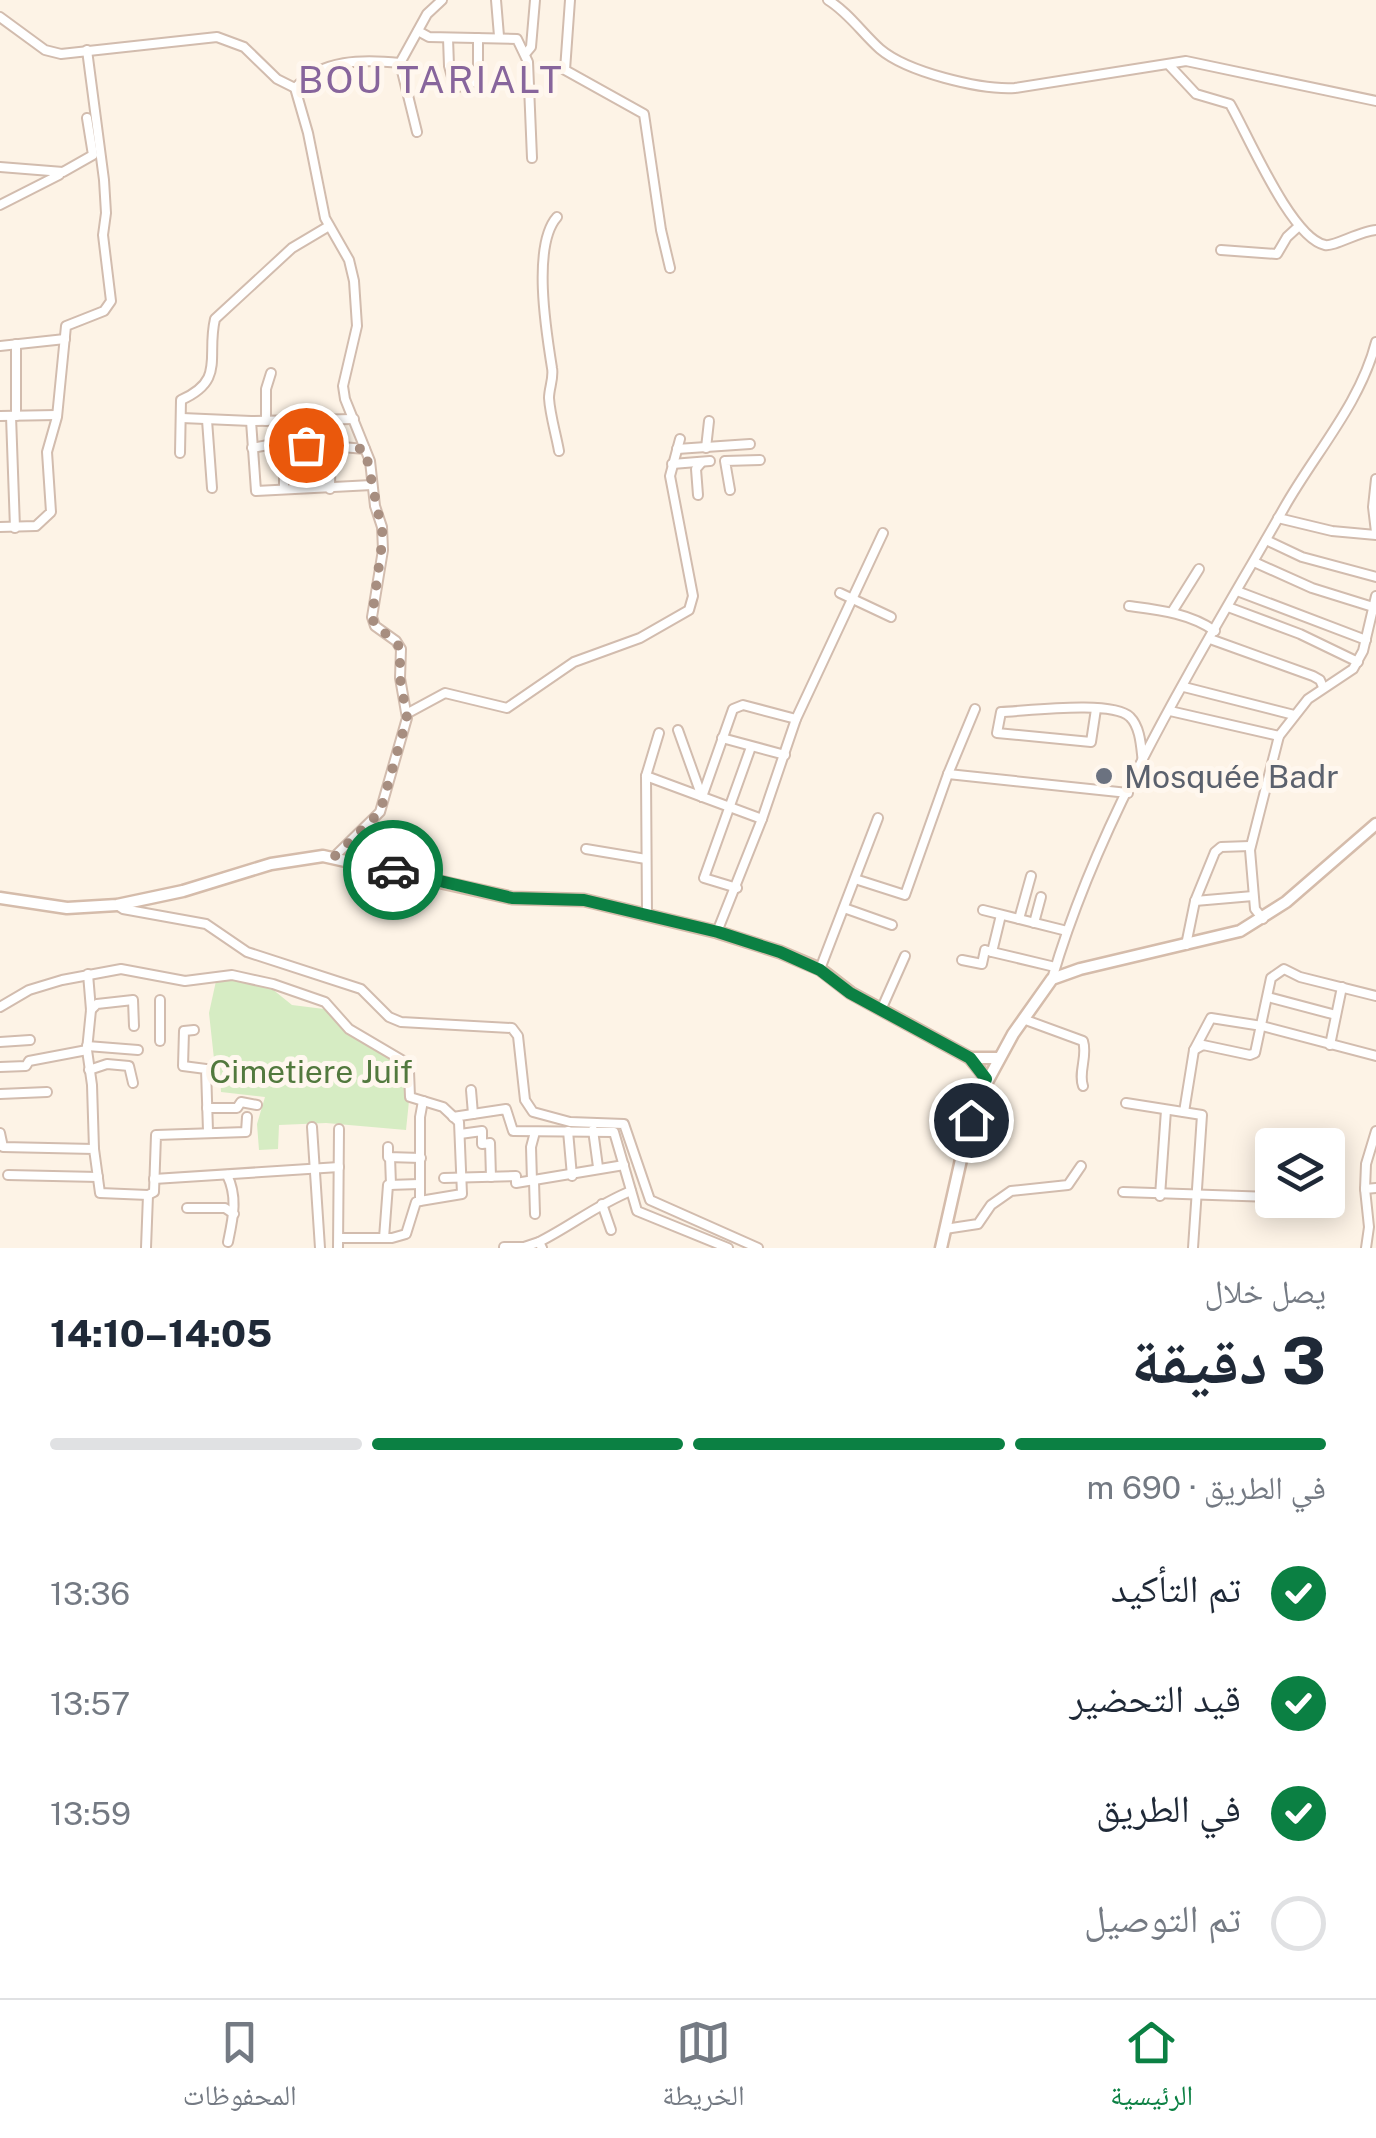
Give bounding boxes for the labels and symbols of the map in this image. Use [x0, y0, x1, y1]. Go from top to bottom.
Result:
district label: BOU TARIALT [298, 57, 564, 102]
pin [264, 403, 349, 488]
place label: Mosquée Badr [1124, 758, 1339, 795]
marker: Mosquée Badr [1093, 765, 1115, 787]
courier [343, 820, 443, 920]
park label: Cimetiere Juif [209, 1053, 413, 1090]
pin [929, 1078, 1014, 1163]

